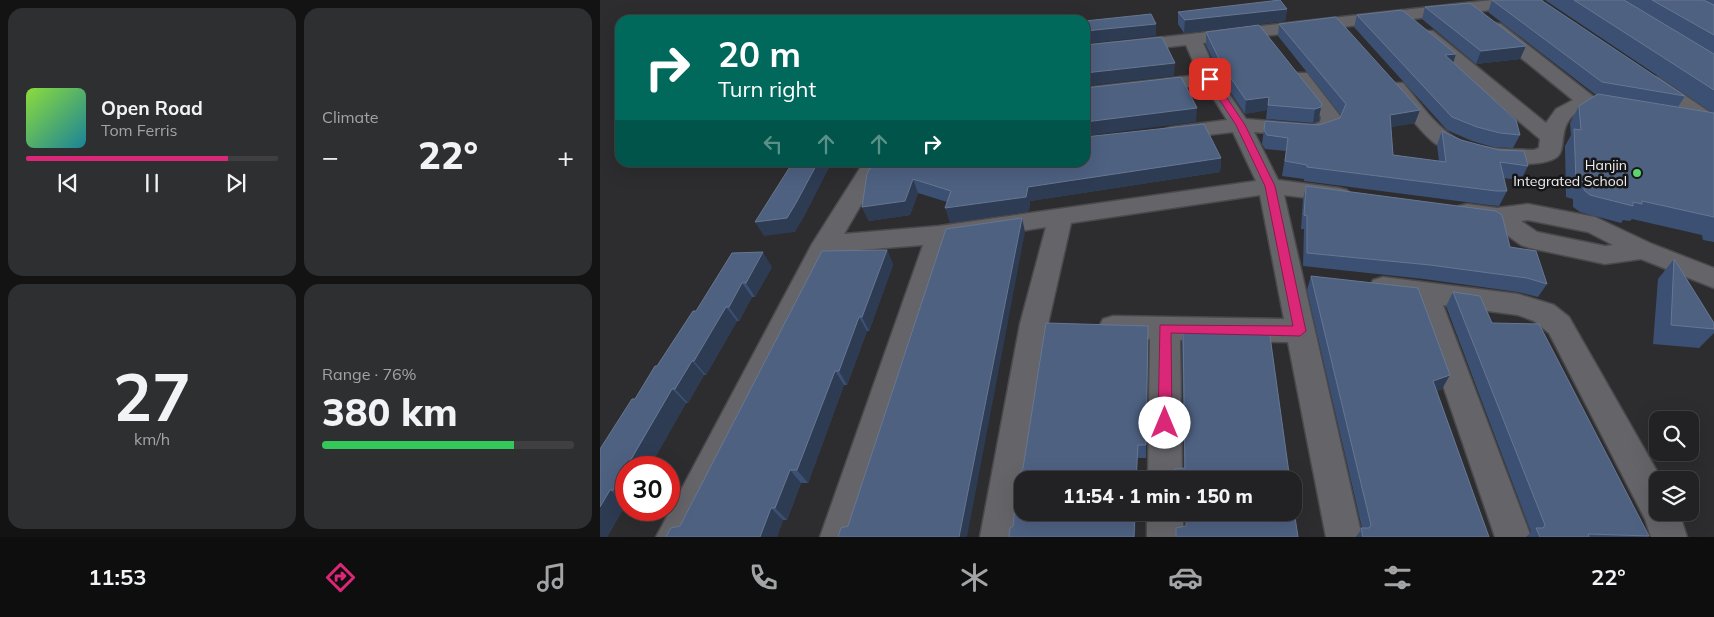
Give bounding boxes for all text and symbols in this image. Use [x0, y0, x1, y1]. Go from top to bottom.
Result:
text: 20 m [718, 32, 801, 76]
icon: right [635, 35, 700, 100]
pin [1189, 58, 1231, 100]
icon: arrive [1196, 65, 1224, 93]
text: Turn right [718, 75, 816, 103]
text: Open Road [101, 96, 203, 120]
text: Climate [322, 107, 378, 127]
text: Tom Ferris [101, 120, 178, 140]
icon: left [759, 130, 787, 158]
icon: ahead [812, 130, 840, 158]
icon: ahead [865, 130, 893, 158]
icon: right [918, 130, 946, 158]
text: 22° [418, 131, 478, 179]
text: − [322, 139, 339, 174]
text: + [557, 139, 574, 174]
place label: Hanjin Integrated School [1513, 156, 1627, 190]
marker: Hanjin Integrated School [1631, 167, 1643, 179]
icon: previous [54, 169, 82, 197]
icon: pause [138, 169, 166, 197]
icon: next [222, 169, 250, 197]
text: 27 [113, 356, 191, 437]
text: Range · 76% [322, 364, 417, 384]
text: 380 km [322, 388, 458, 436]
position arrow [1138, 396, 1190, 448]
map controls [1649, 411, 1699, 521]
button: search [1649, 411, 1699, 461]
text: km/h [134, 429, 170, 449]
speed limit sign: 30 [615, 456, 680, 521]
button: layers [1649, 471, 1699, 521]
text: 11:54 · 1 min · 150 m [1063, 484, 1253, 508]
icon: directions [323, 560, 358, 595]
icon: music [534, 560, 569, 595]
icon: phone [746, 560, 781, 595]
icon: climate [957, 560, 992, 595]
icon: car [1168, 560, 1203, 595]
icon: filters [1380, 560, 1415, 595]
text: 11:53 [88, 563, 146, 591]
text: 22° [1591, 563, 1626, 591]

